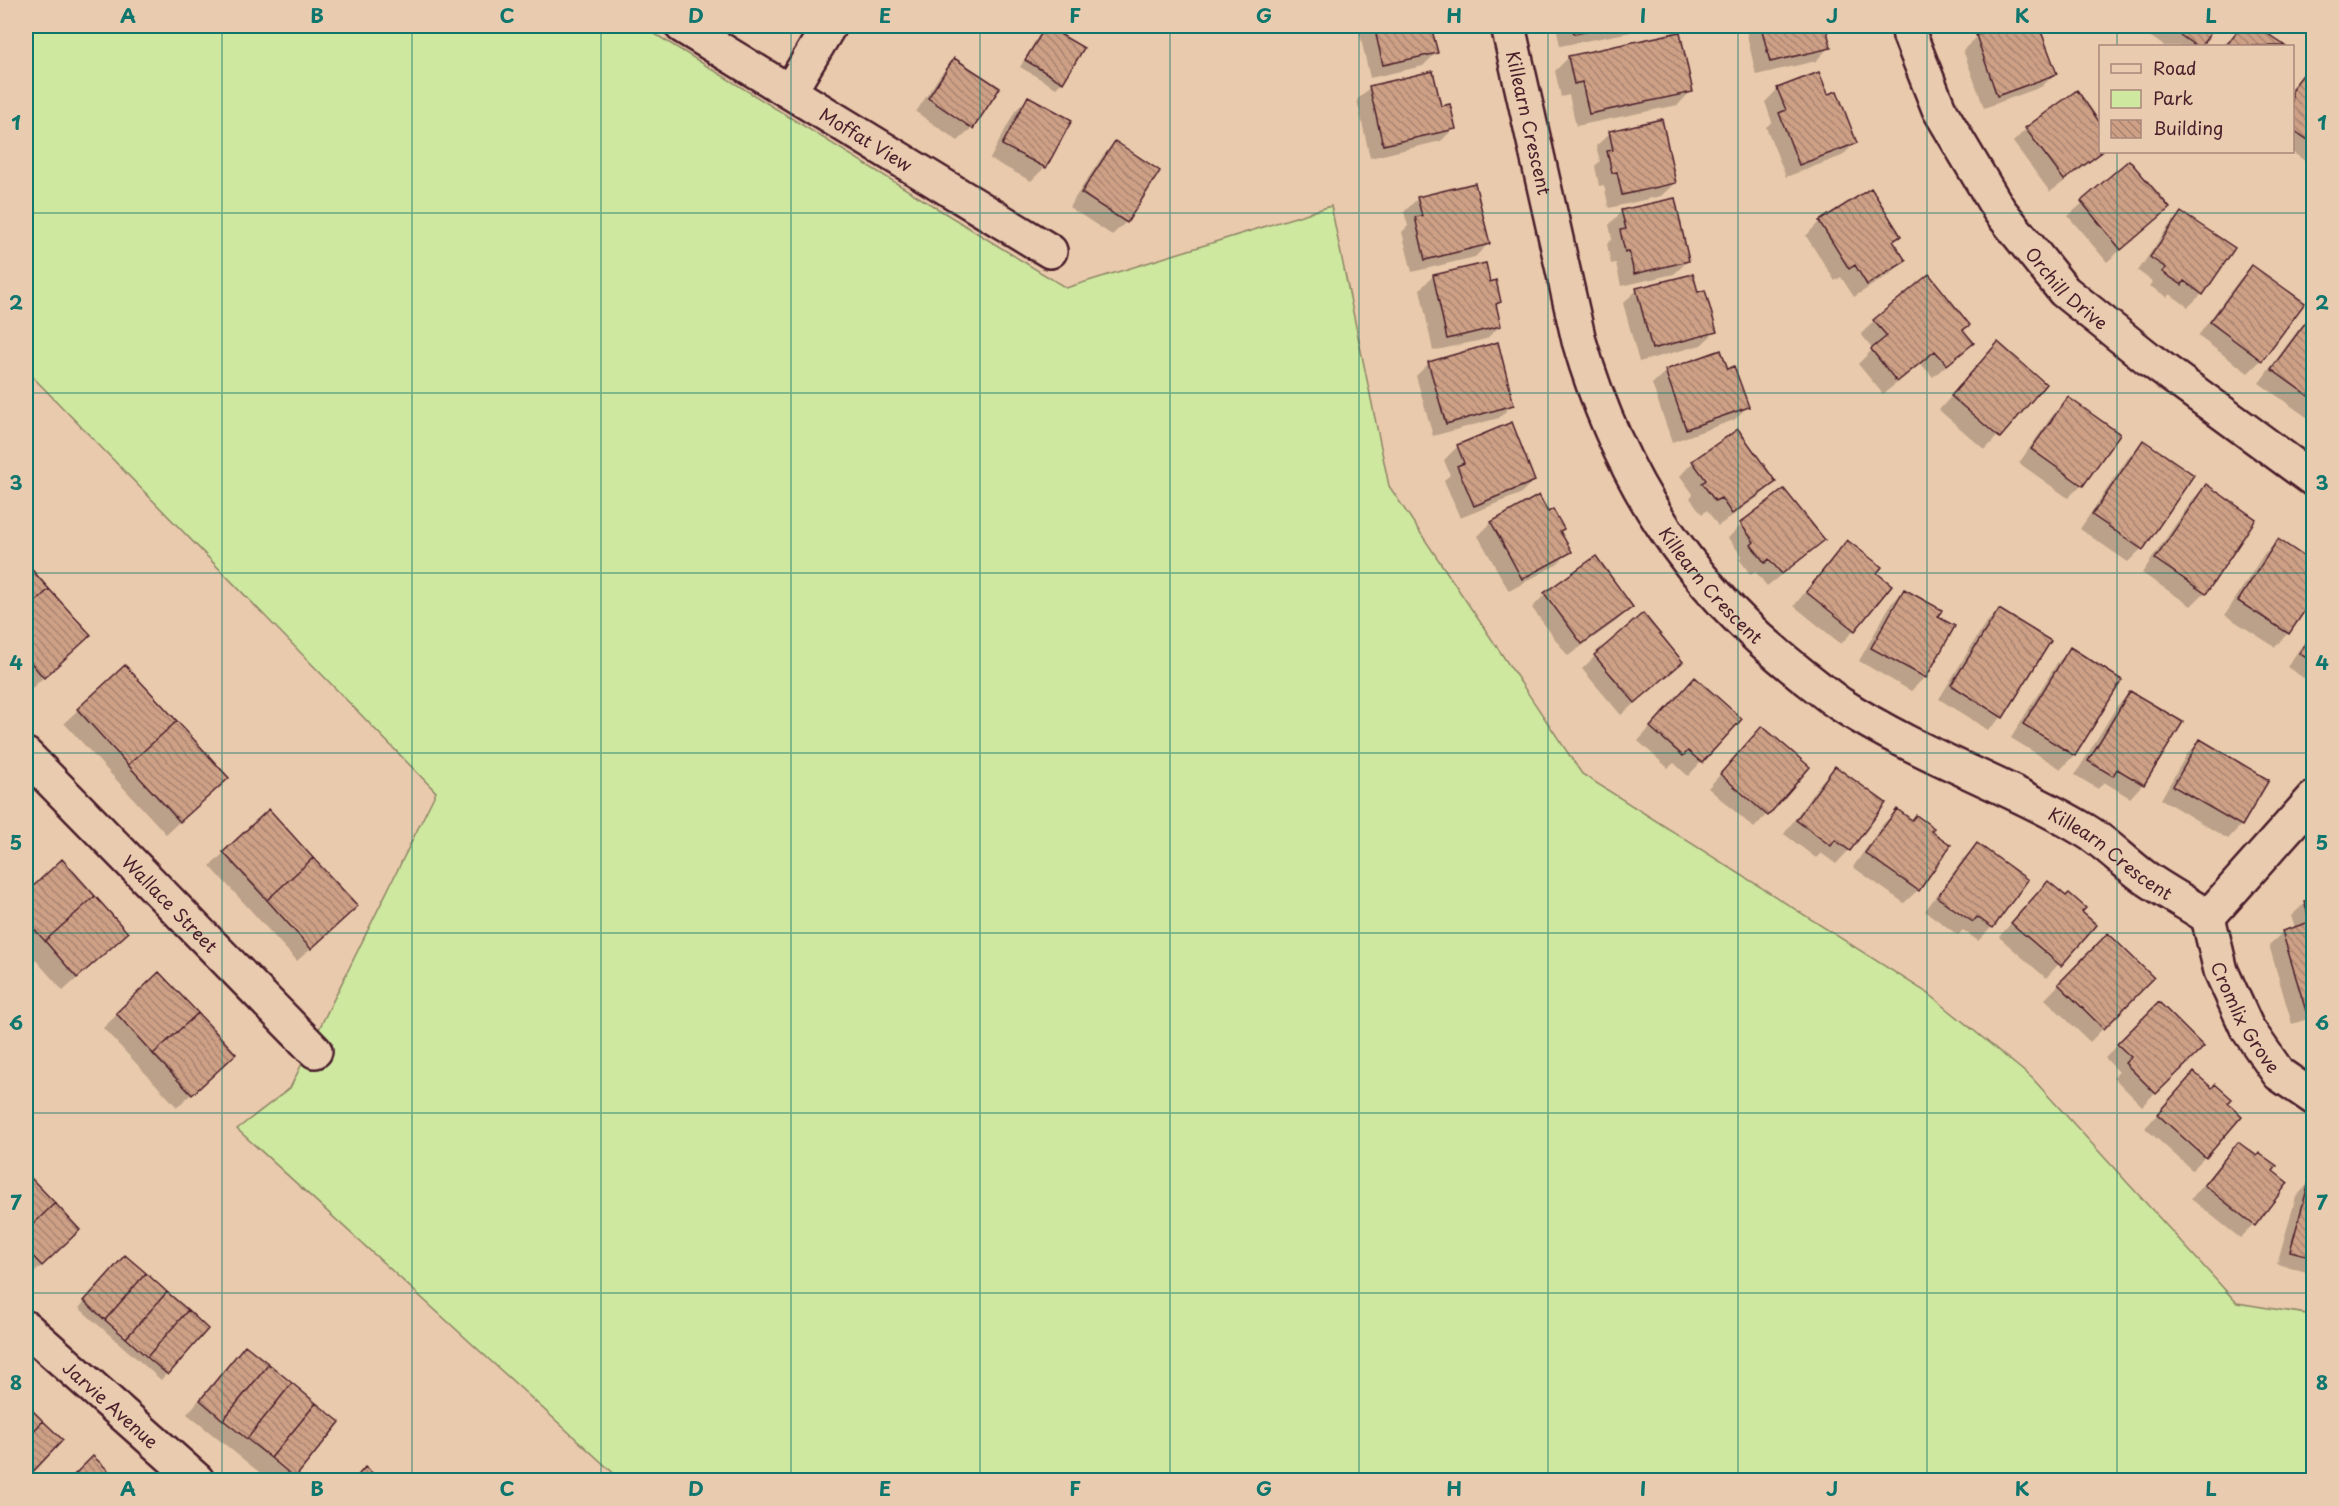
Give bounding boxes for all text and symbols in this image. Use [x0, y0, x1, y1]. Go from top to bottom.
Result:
text: A [120, 0, 136, 30]
text: B [310, 0, 324, 30]
text: C [499, 0, 515, 30]
text: D [688, 0, 704, 30]
text: E [879, 0, 891, 30]
text: F [1069, 0, 1081, 30]
text: G [1256, 0, 1272, 30]
text: H [1446, 0, 1462, 30]
text: I [1640, 0, 1646, 30]
text: J [1826, 0, 1838, 30]
text: K [2015, 0, 2030, 30]
text: L [2205, 0, 2217, 30]
legend [2099, 45, 2294, 153]
street label: Killearn Crescent [1500, 48, 1559, 197]
text: Road [2153, 54, 2197, 81]
text: Park [2153, 84, 2193, 111]
street label: Moffat View [815, 100, 918, 177]
text: 1 [11, 107, 21, 137]
text: 1 [2317, 107, 2327, 137]
text: Building [2153, 114, 2223, 141]
street label: Orchill Drive [2020, 240, 2114, 335]
text: 2 [9, 287, 23, 317]
text: 2 [2315, 287, 2329, 317]
text: 3 [9, 467, 23, 497]
text: 3 [2315, 467, 2329, 497]
street label: Killearn Crescent [1653, 521, 1769, 649]
text: 4 [9, 647, 23, 677]
text: 4 [2315, 647, 2329, 677]
street label: Killearn Crescent [2044, 799, 2178, 906]
text: 5 [10, 827, 22, 857]
text: 5 [2316, 827, 2328, 857]
street label: Wallace Street [116, 848, 225, 958]
street label: Cromlix Grove [2206, 959, 2288, 1078]
text: 6 [9, 1007, 23, 1037]
text: 6 [2315, 1007, 2329, 1037]
text: 7 [10, 1187, 22, 1217]
text: 7 [2316, 1187, 2328, 1217]
street label: Jarvie Avenue [57, 1354, 165, 1454]
text: 8 [10, 1367, 22, 1397]
text: 8 [2316, 1367, 2328, 1397]
text: A [120, 1473, 136, 1503]
text: B [310, 1473, 324, 1503]
text: C [499, 1473, 515, 1503]
text: D [688, 1473, 704, 1503]
text: E [879, 1473, 891, 1503]
text: F [1069, 1473, 1081, 1503]
text: G [1256, 1473, 1272, 1503]
text: H [1446, 1473, 1462, 1503]
text: I [1640, 1473, 1646, 1503]
text: J [1826, 1473, 1838, 1503]
text: K [2015, 1473, 2030, 1503]
text: L [2205, 1473, 2217, 1503]

